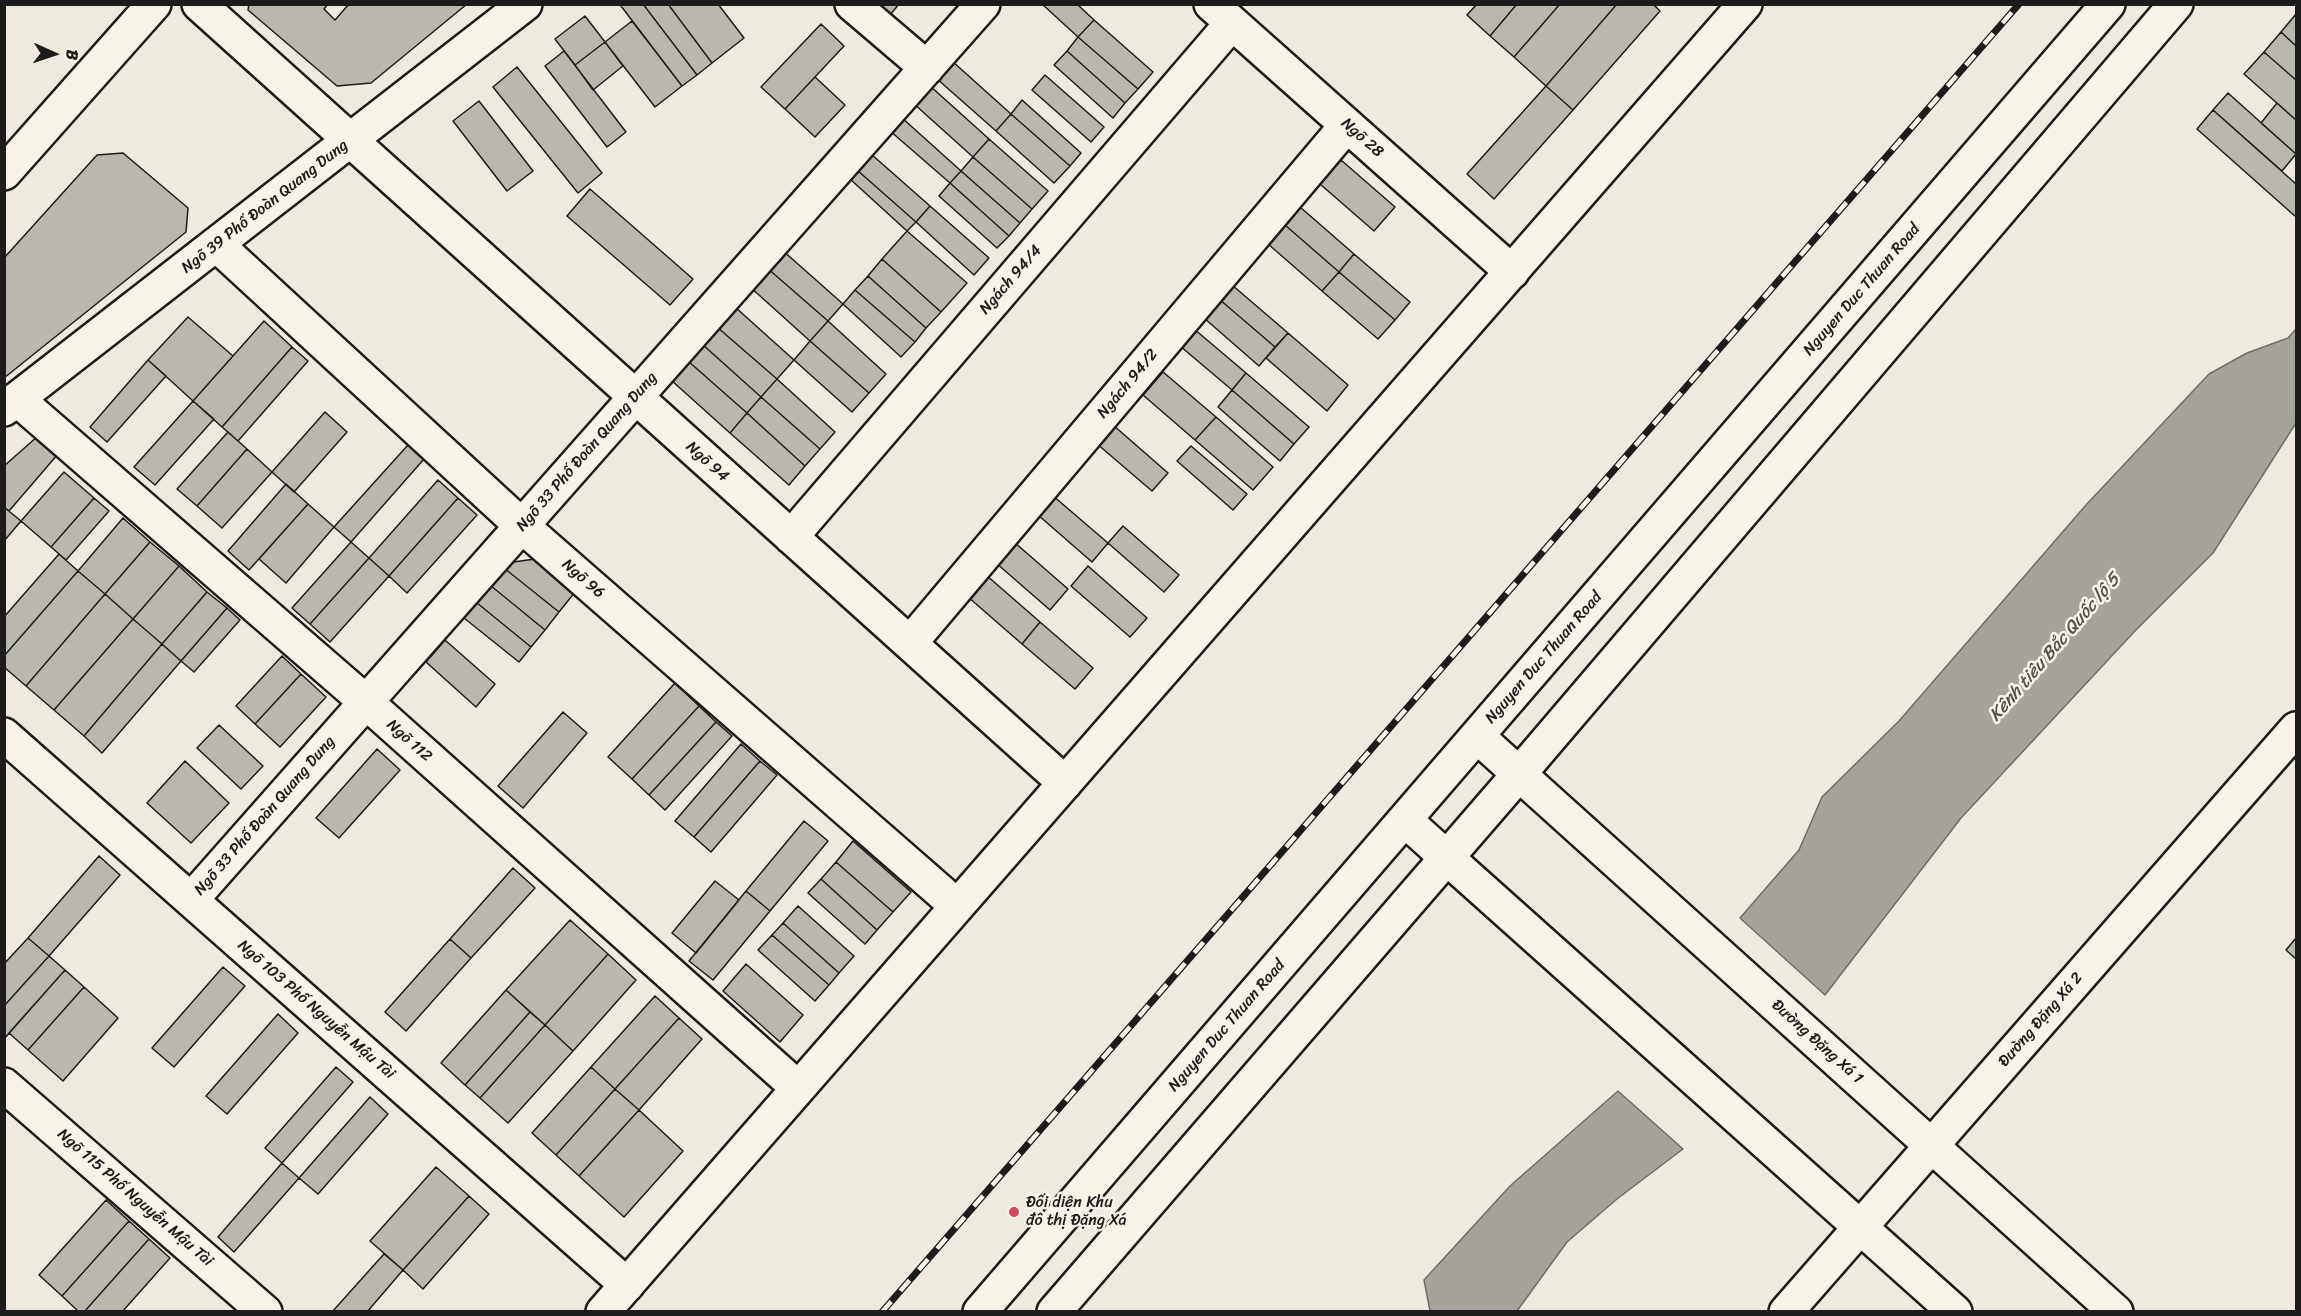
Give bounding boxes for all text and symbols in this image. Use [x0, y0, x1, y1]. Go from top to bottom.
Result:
north arrow [24, 24, 84, 84]
text: B [58, 49, 87, 61]
street label: Ngõ 28 [1337, 114, 1387, 162]
street label: Ngõ 39 Phố Đoàn Quang Dung [178, 136, 352, 278]
street label: Nguyen Duc Thuan Road [1800, 220, 1924, 360]
street label: Ngách 94/4 [976, 241, 1046, 319]
street label: Ngách 94/2 [1093, 345, 1163, 423]
street label: Ngõ 33 Phố Đoàn Quang Dung [513, 368, 661, 536]
street label: Ngõ 94 [682, 438, 732, 486]
street label: Ngõ 96 [558, 555, 608, 603]
water label: Kênh tiêu Bắc Quốc lộ 5 [1985, 570, 2125, 726]
street label: Nguyen Duc Thuan Road [1482, 588, 1606, 728]
street label: Ngõ 112 [382, 716, 436, 766]
street label: Ngõ 33 Phố Đoàn Quang Dung [191, 732, 339, 900]
street label: Ngõ 103 Phố Nguyễn Mậu Tài [233, 936, 399, 1084]
street label: Nguyen Duc Thuan Road [1165, 956, 1289, 1096]
street label: Đường Đặng Xá 2 [1995, 969, 2087, 1071]
street label: Đường Đặng Xá 1 [1767, 996, 1867, 1088]
street label: Ngõ 115 Phố Nguyễn Mậu Tài [53, 1125, 217, 1271]
place label: Đối diện Khu đô thị Đặng Xá [1026, 1193, 1126, 1231]
marker: Đối diện Khu đô thị Đặng Xá [1007, 1205, 1021, 1219]

